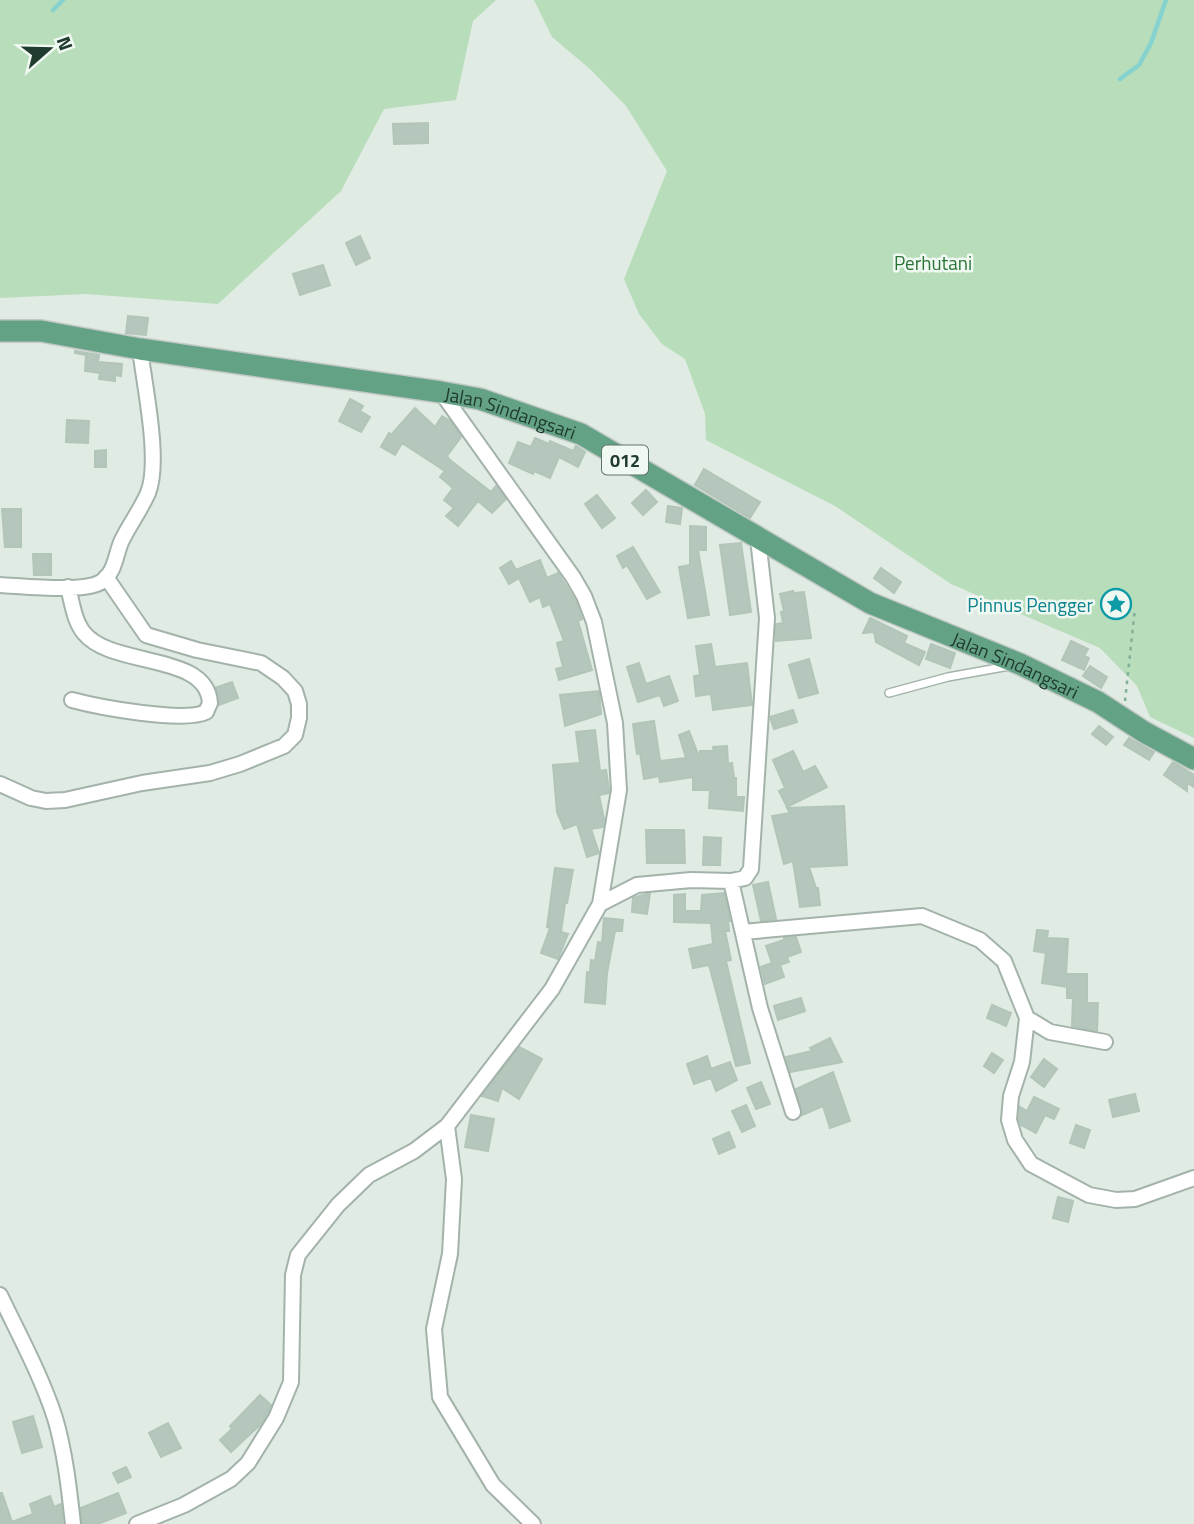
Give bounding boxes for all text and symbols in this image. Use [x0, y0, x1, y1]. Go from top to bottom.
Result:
north arrow [14, 14, 84, 84]
text: N [50, 32, 81, 54]
park label: Perhutani [894, 248, 972, 277]
street label: Jalan Sindangsari [442, 378, 580, 446]
road number: 012 [602, 446, 648, 474]
place icon: Pinnus Pengger [1099, 587, 1133, 621]
place label: Pinnus Pengger [967, 590, 1093, 619]
street label: Jalan Sindangsari [948, 623, 1084, 705]

